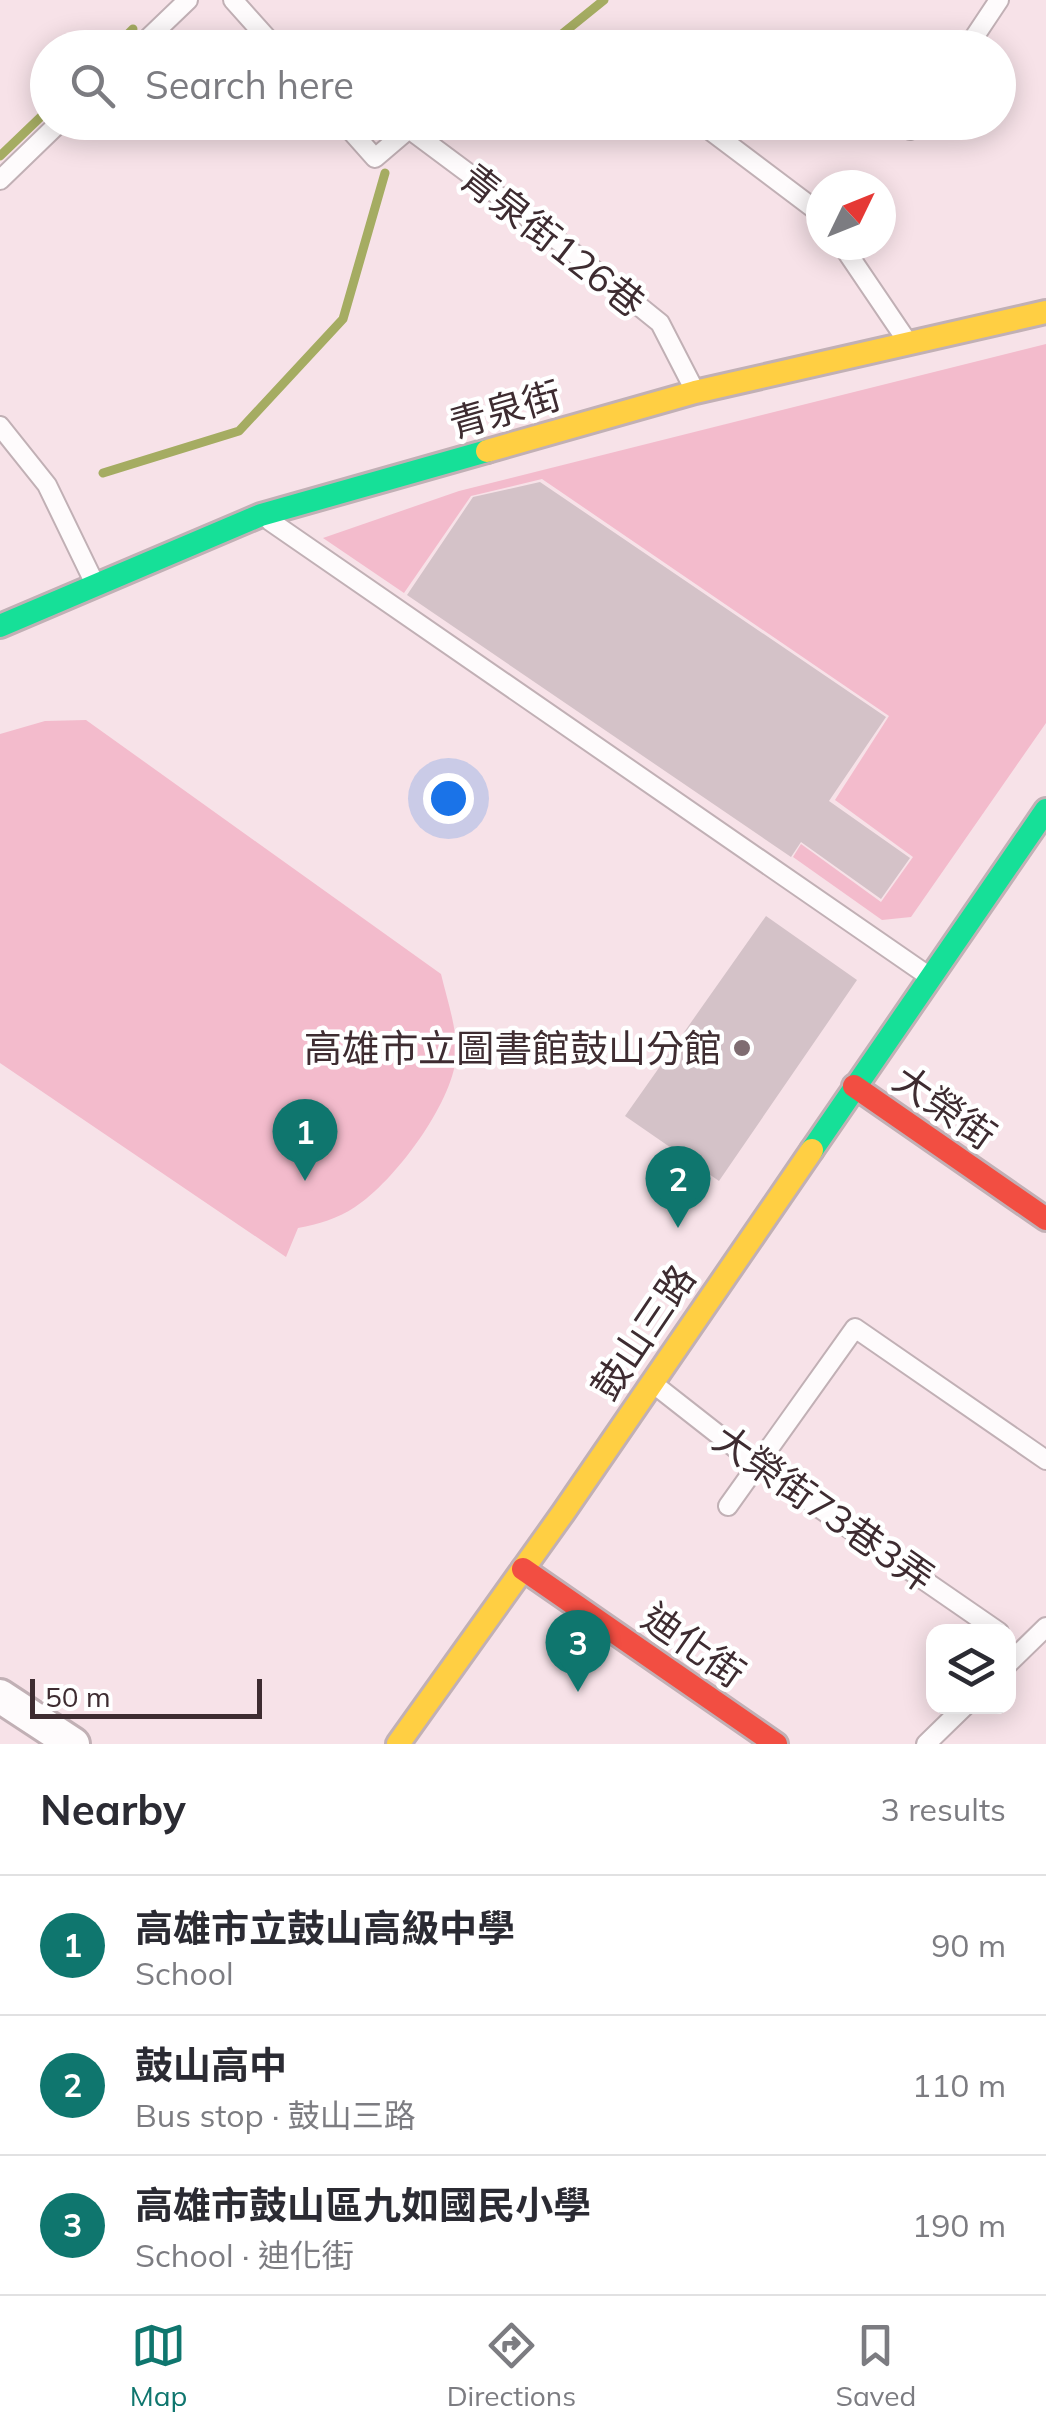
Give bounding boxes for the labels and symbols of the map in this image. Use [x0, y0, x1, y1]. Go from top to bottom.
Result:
street label: 青泉街126巷 [451, 153, 655, 327]
north arrow [806, 170, 896, 260]
street label: 青泉街 [444, 370, 566, 448]
your location [423, 773, 474, 824]
place label: 高雄市立圖書館鼓山分館 [304, 1024, 722, 1072]
marker: 高雄市立圖書館鼓山分館 [731, 1037, 753, 1059]
street label: 大榮街 [885, 1055, 1005, 1159]
pin: 1 [272, 1098, 338, 1181]
pin: 2 [646, 1146, 710, 1228]
street label: 鼓山三路 [581, 1256, 705, 1408]
street label: 大榮街73巷3弄 [704, 1414, 944, 1602]
street label: 迪化街 [634, 1593, 754, 1697]
pin: 3 [546, 1610, 610, 1692]
scale bar [30, 1674, 262, 1718]

